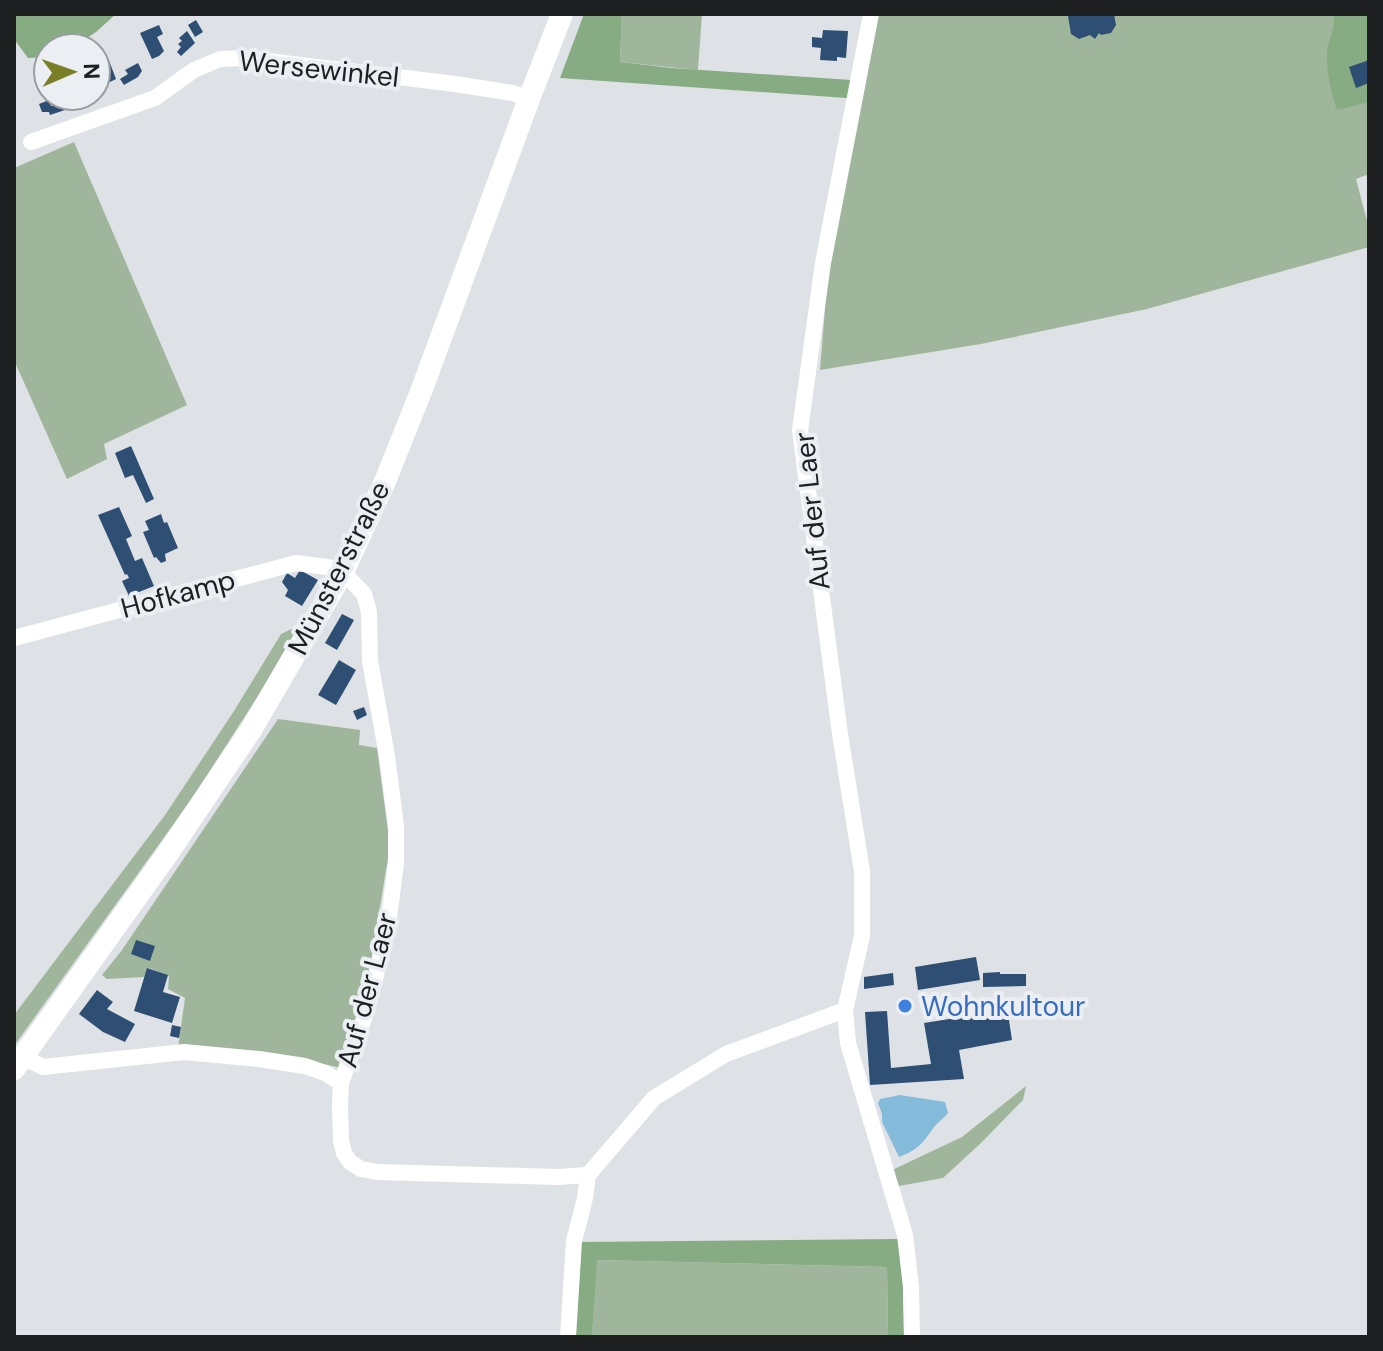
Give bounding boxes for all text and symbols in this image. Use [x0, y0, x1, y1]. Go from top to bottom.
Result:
north arrow [32, 32, 112, 112]
street label: Wersewinkel [237, 42, 401, 96]
text: N [77, 63, 106, 80]
street label: Auf der Laer [785, 430, 839, 592]
street label: Münsterstraße [279, 475, 399, 661]
street label: Hofkamp [117, 561, 239, 627]
street label: Auf der Laer [329, 909, 405, 1071]
place label: Wohnkultour [921, 988, 1085, 1025]
marker: Wohnkultour [896, 997, 914, 1015]

